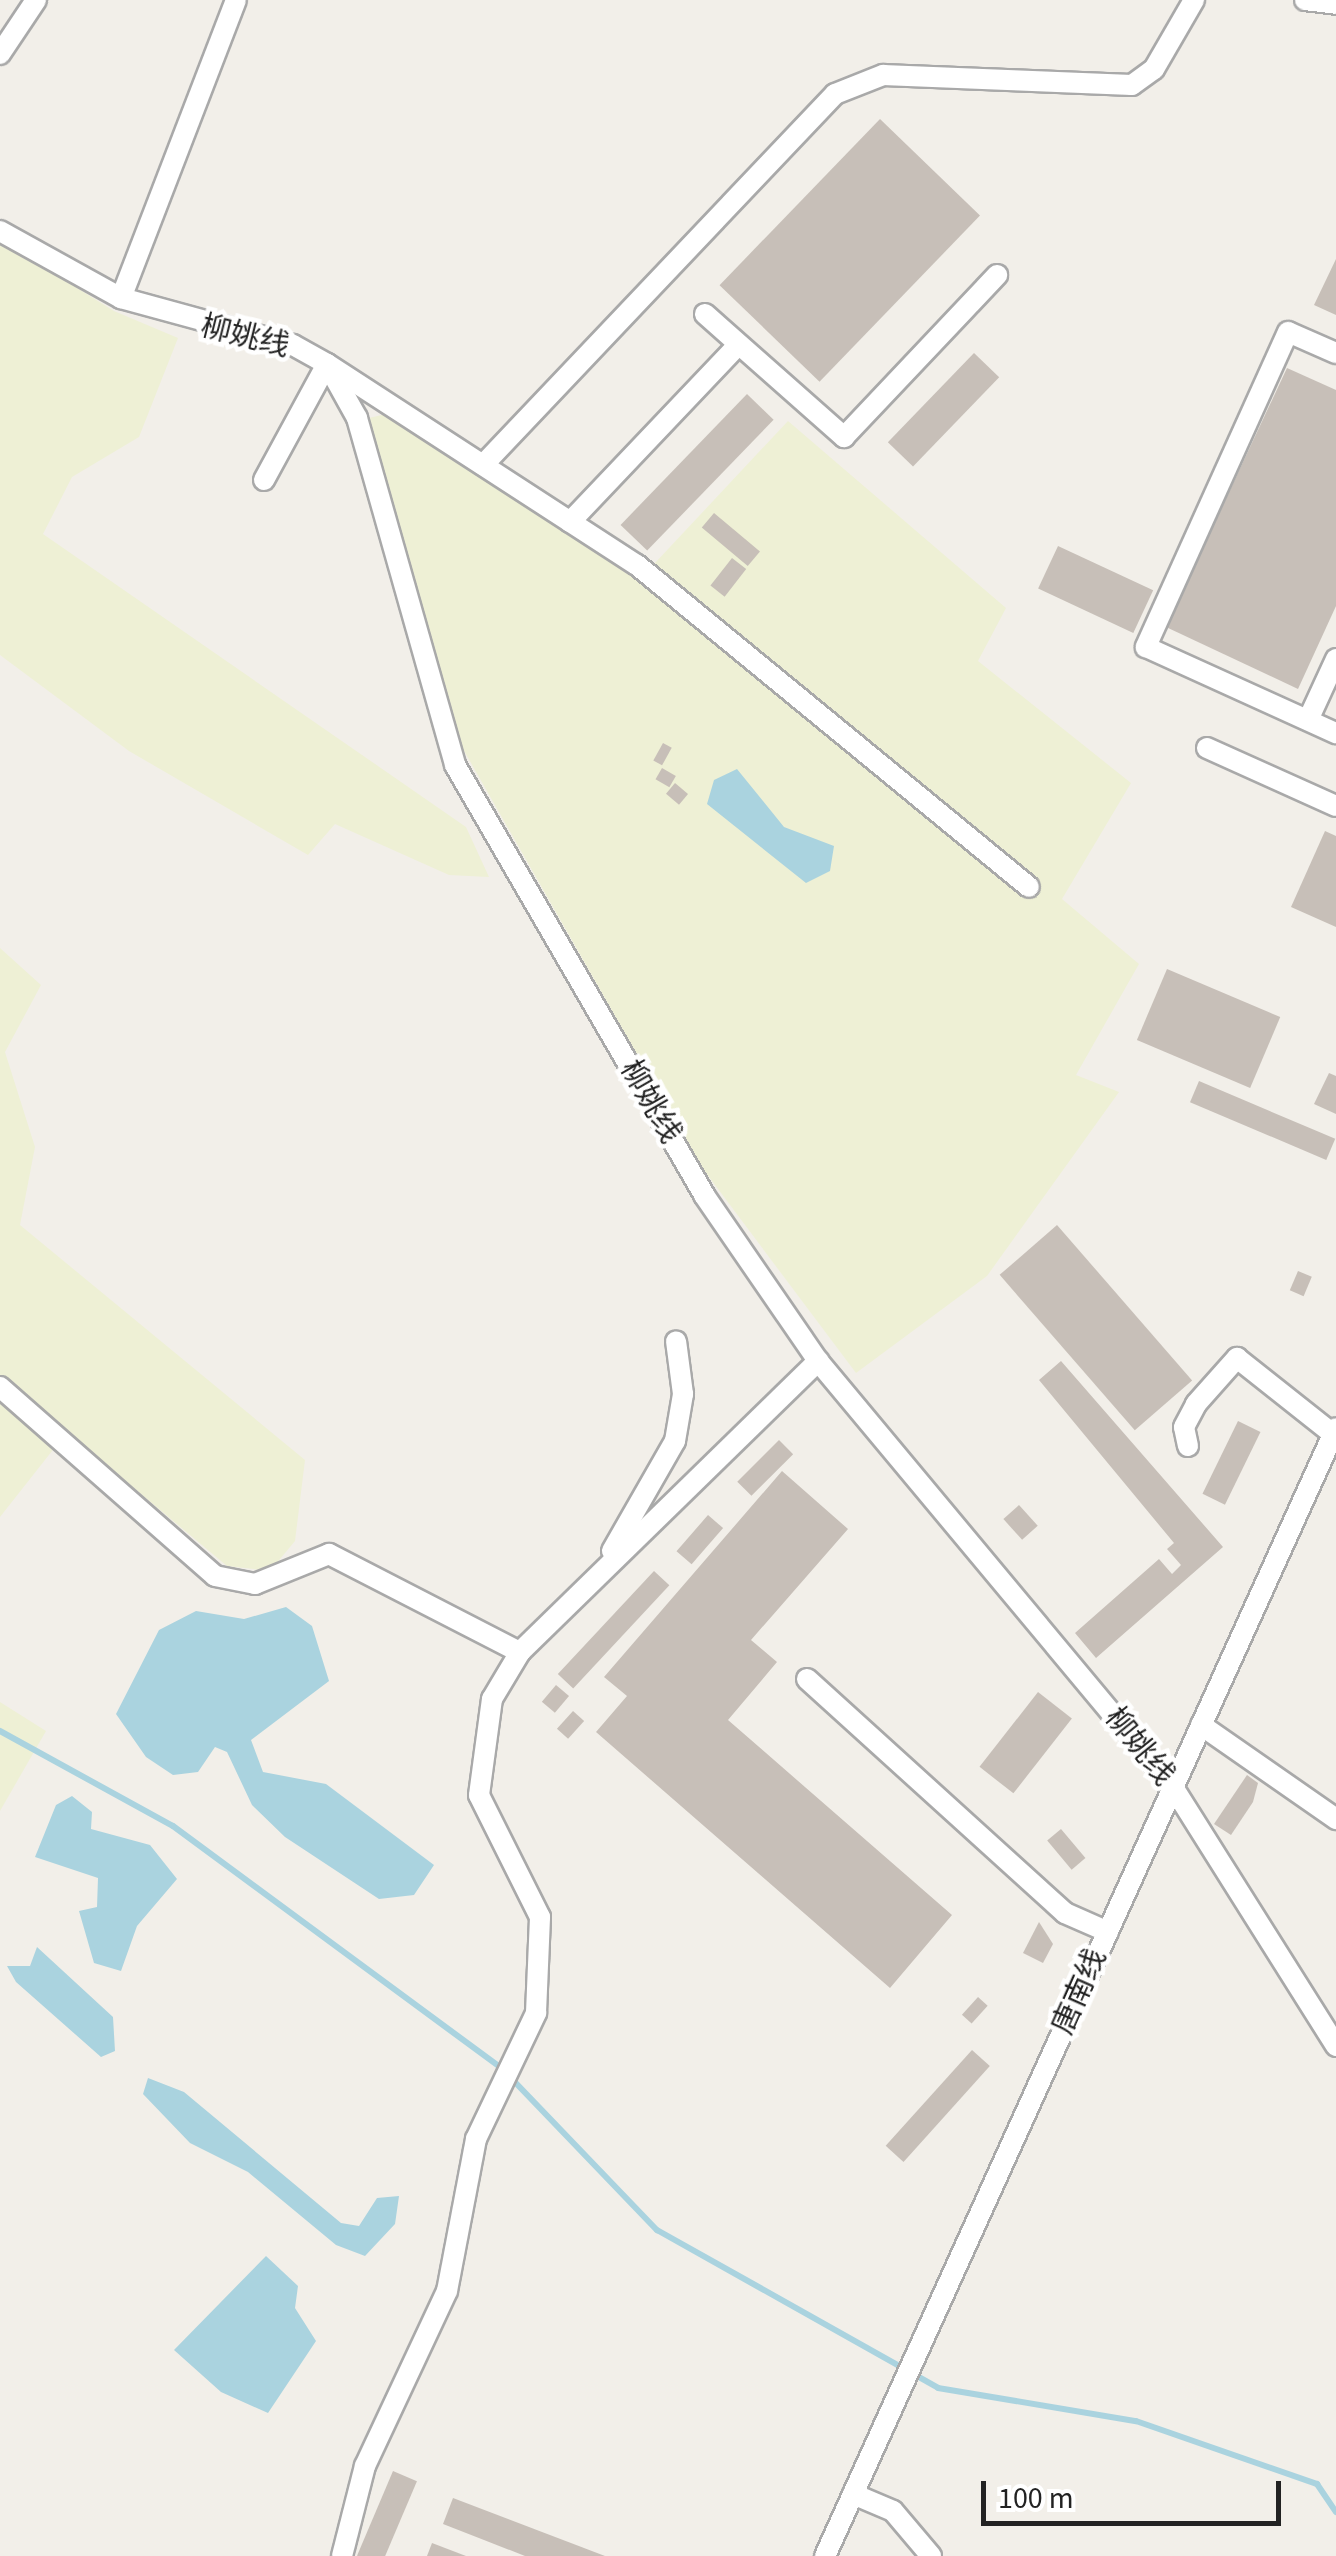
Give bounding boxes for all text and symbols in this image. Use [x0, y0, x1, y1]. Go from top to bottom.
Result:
street label: 柳姚线 [197, 309, 293, 365]
street label: 柳姚线 [612, 1054, 688, 1150]
street label: 柳姚线 [1097, 1701, 1181, 1793]
street label: 唐南线 [1045, 1944, 1115, 2040]
scale bar [986, 2461, 1286, 2523]
text: 100 m [998, 2477, 1074, 2520]

